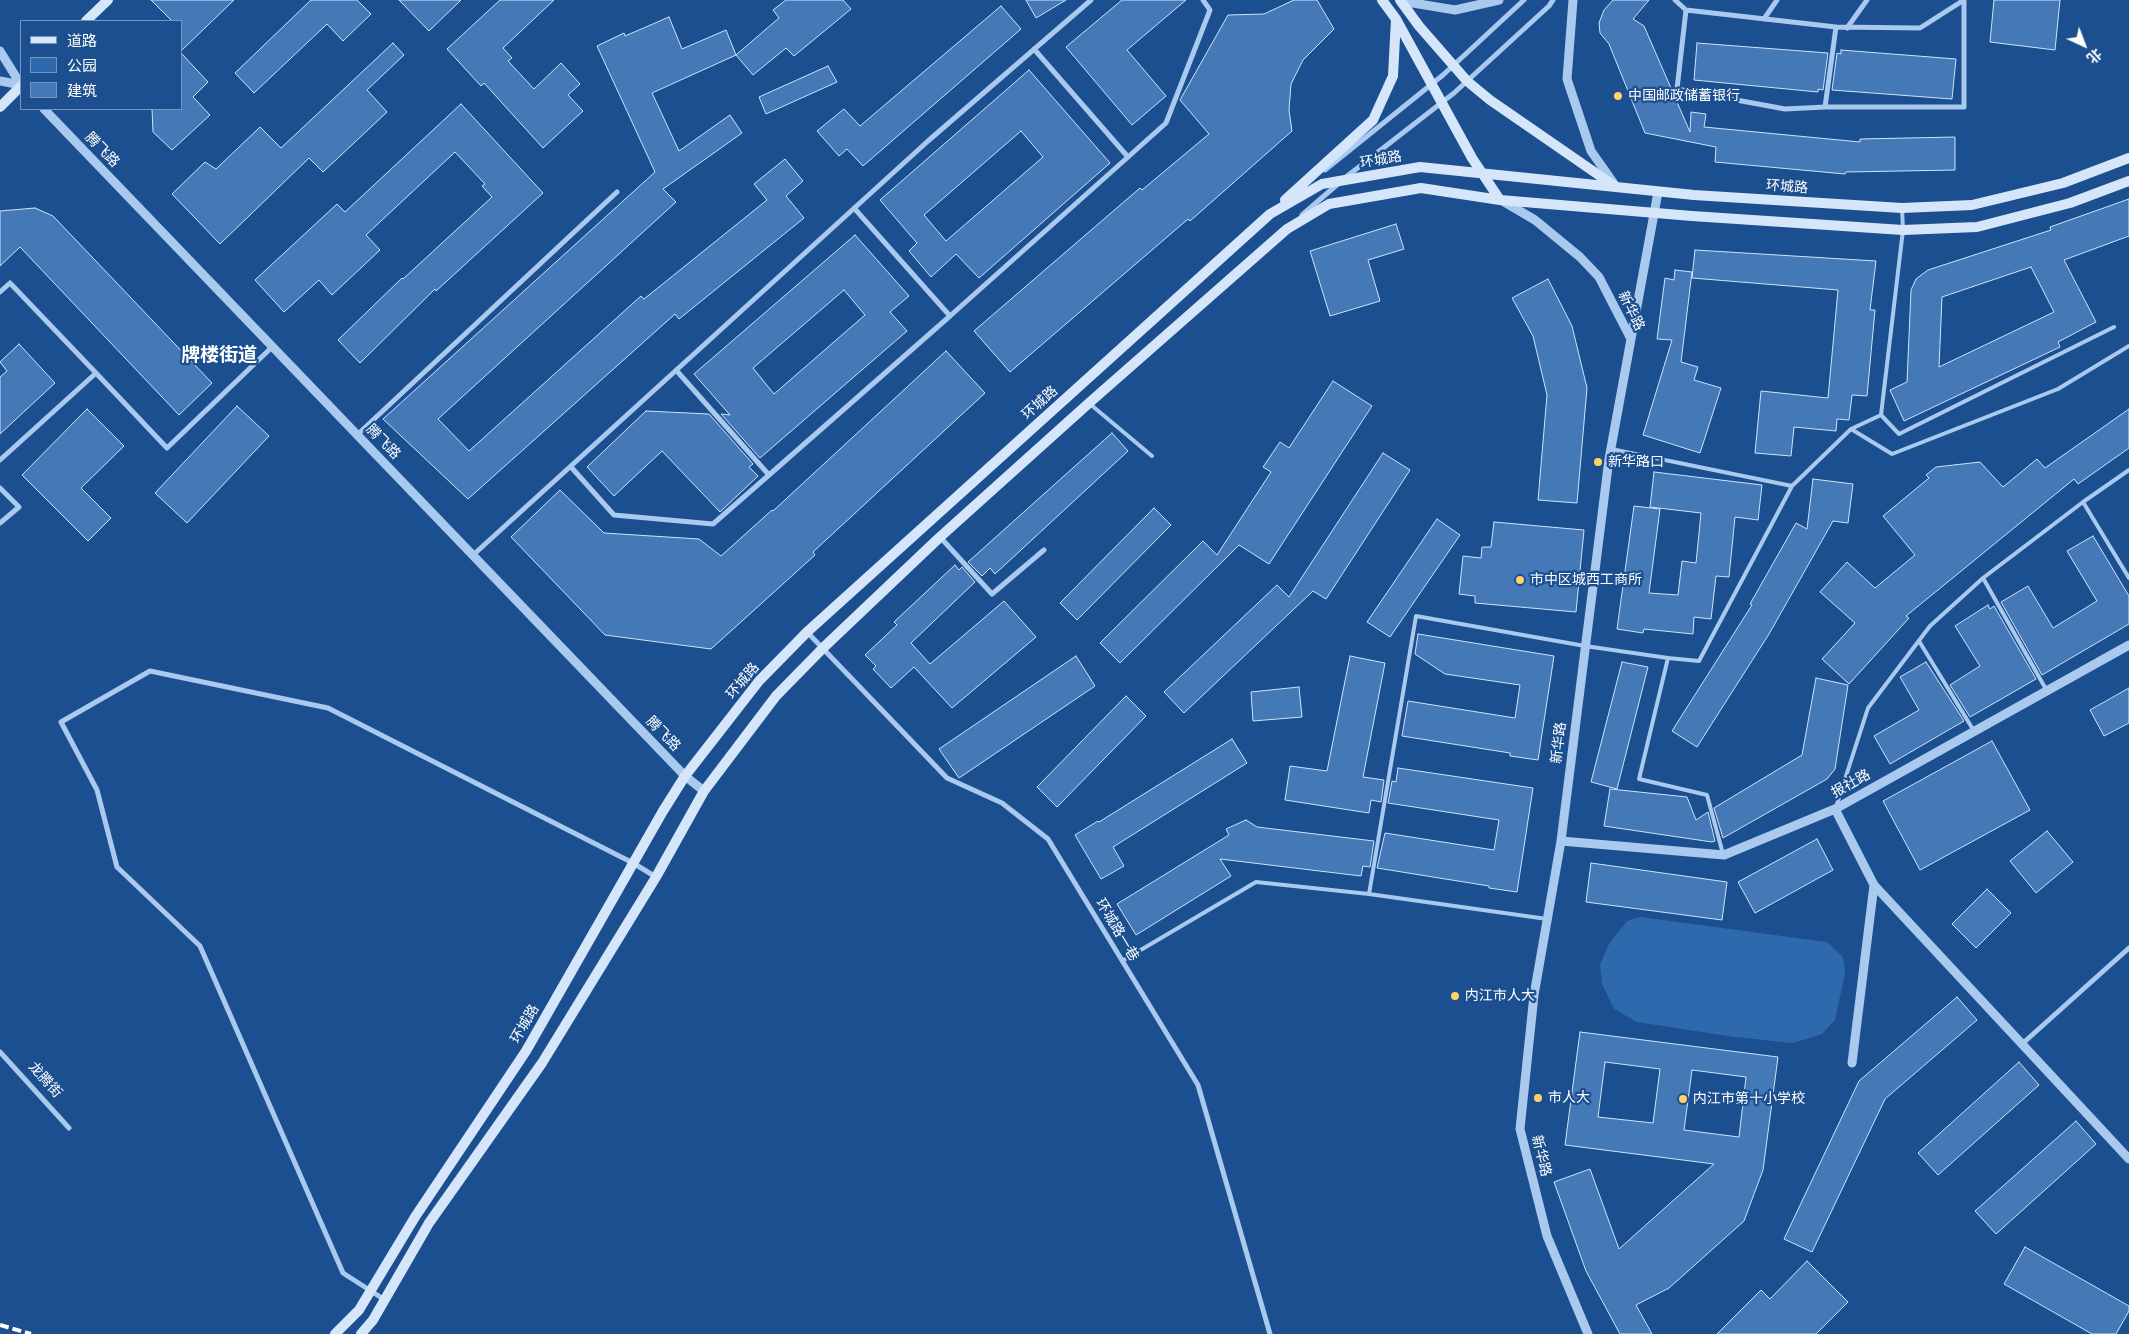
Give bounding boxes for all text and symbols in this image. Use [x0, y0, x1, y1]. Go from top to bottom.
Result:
legend [20, 20, 182, 110]
north arrow [2059, 20, 2109, 70]
text: 道路 [67, 31, 97, 50]
text: 北 [2083, 45, 2105, 67]
text: 公园 [67, 56, 97, 75]
text: 建筑 [67, 81, 97, 100]
place label: 中国邮政储蓄银行 [1628, 88, 1740, 104]
marker: 中国邮政储蓄银行 [1612, 90, 1624, 102]
street label: 腾飞路 [81, 129, 123, 171]
street label: 环城路 [1359, 148, 1403, 172]
street label: 环城路 [1765, 177, 1809, 197]
street label: 新华路 [1614, 288, 1648, 334]
district label: 牌楼街道 [181, 345, 257, 367]
street label: 环城路 [1019, 383, 1061, 423]
street label: 腾飞路 [362, 421, 404, 463]
place label: 新华路口 [1608, 454, 1664, 470]
marker: 新华路口 [1592, 456, 1604, 468]
place label: 市中区城西工商所 [1530, 572, 1642, 588]
marker: 市中区城西工商所 [1514, 574, 1526, 586]
street label: 环城路 [723, 660, 763, 702]
street label: 腾飞路 [642, 713, 684, 755]
street label: 新华路 [1548, 721, 1570, 765]
street label: 报社路 [1829, 766, 1873, 802]
street label: 环城路一巷 [1092, 896, 1142, 964]
place label: 内江市人大 [1465, 988, 1535, 1004]
marker: 内江市人大 [1449, 990, 1461, 1002]
street label: 环城路 [507, 1002, 543, 1046]
street label: 龙腾街 [25, 1059, 65, 1101]
place label: 市人大 [1548, 1090, 1590, 1106]
place label: 内江市第十小学校 [1693, 1091, 1805, 1107]
marker: 市人大 [1532, 1092, 1544, 1104]
marker: 内江市第十小学校 [1677, 1093, 1689, 1105]
street label: 新华路 [1528, 1134, 1554, 1178]

